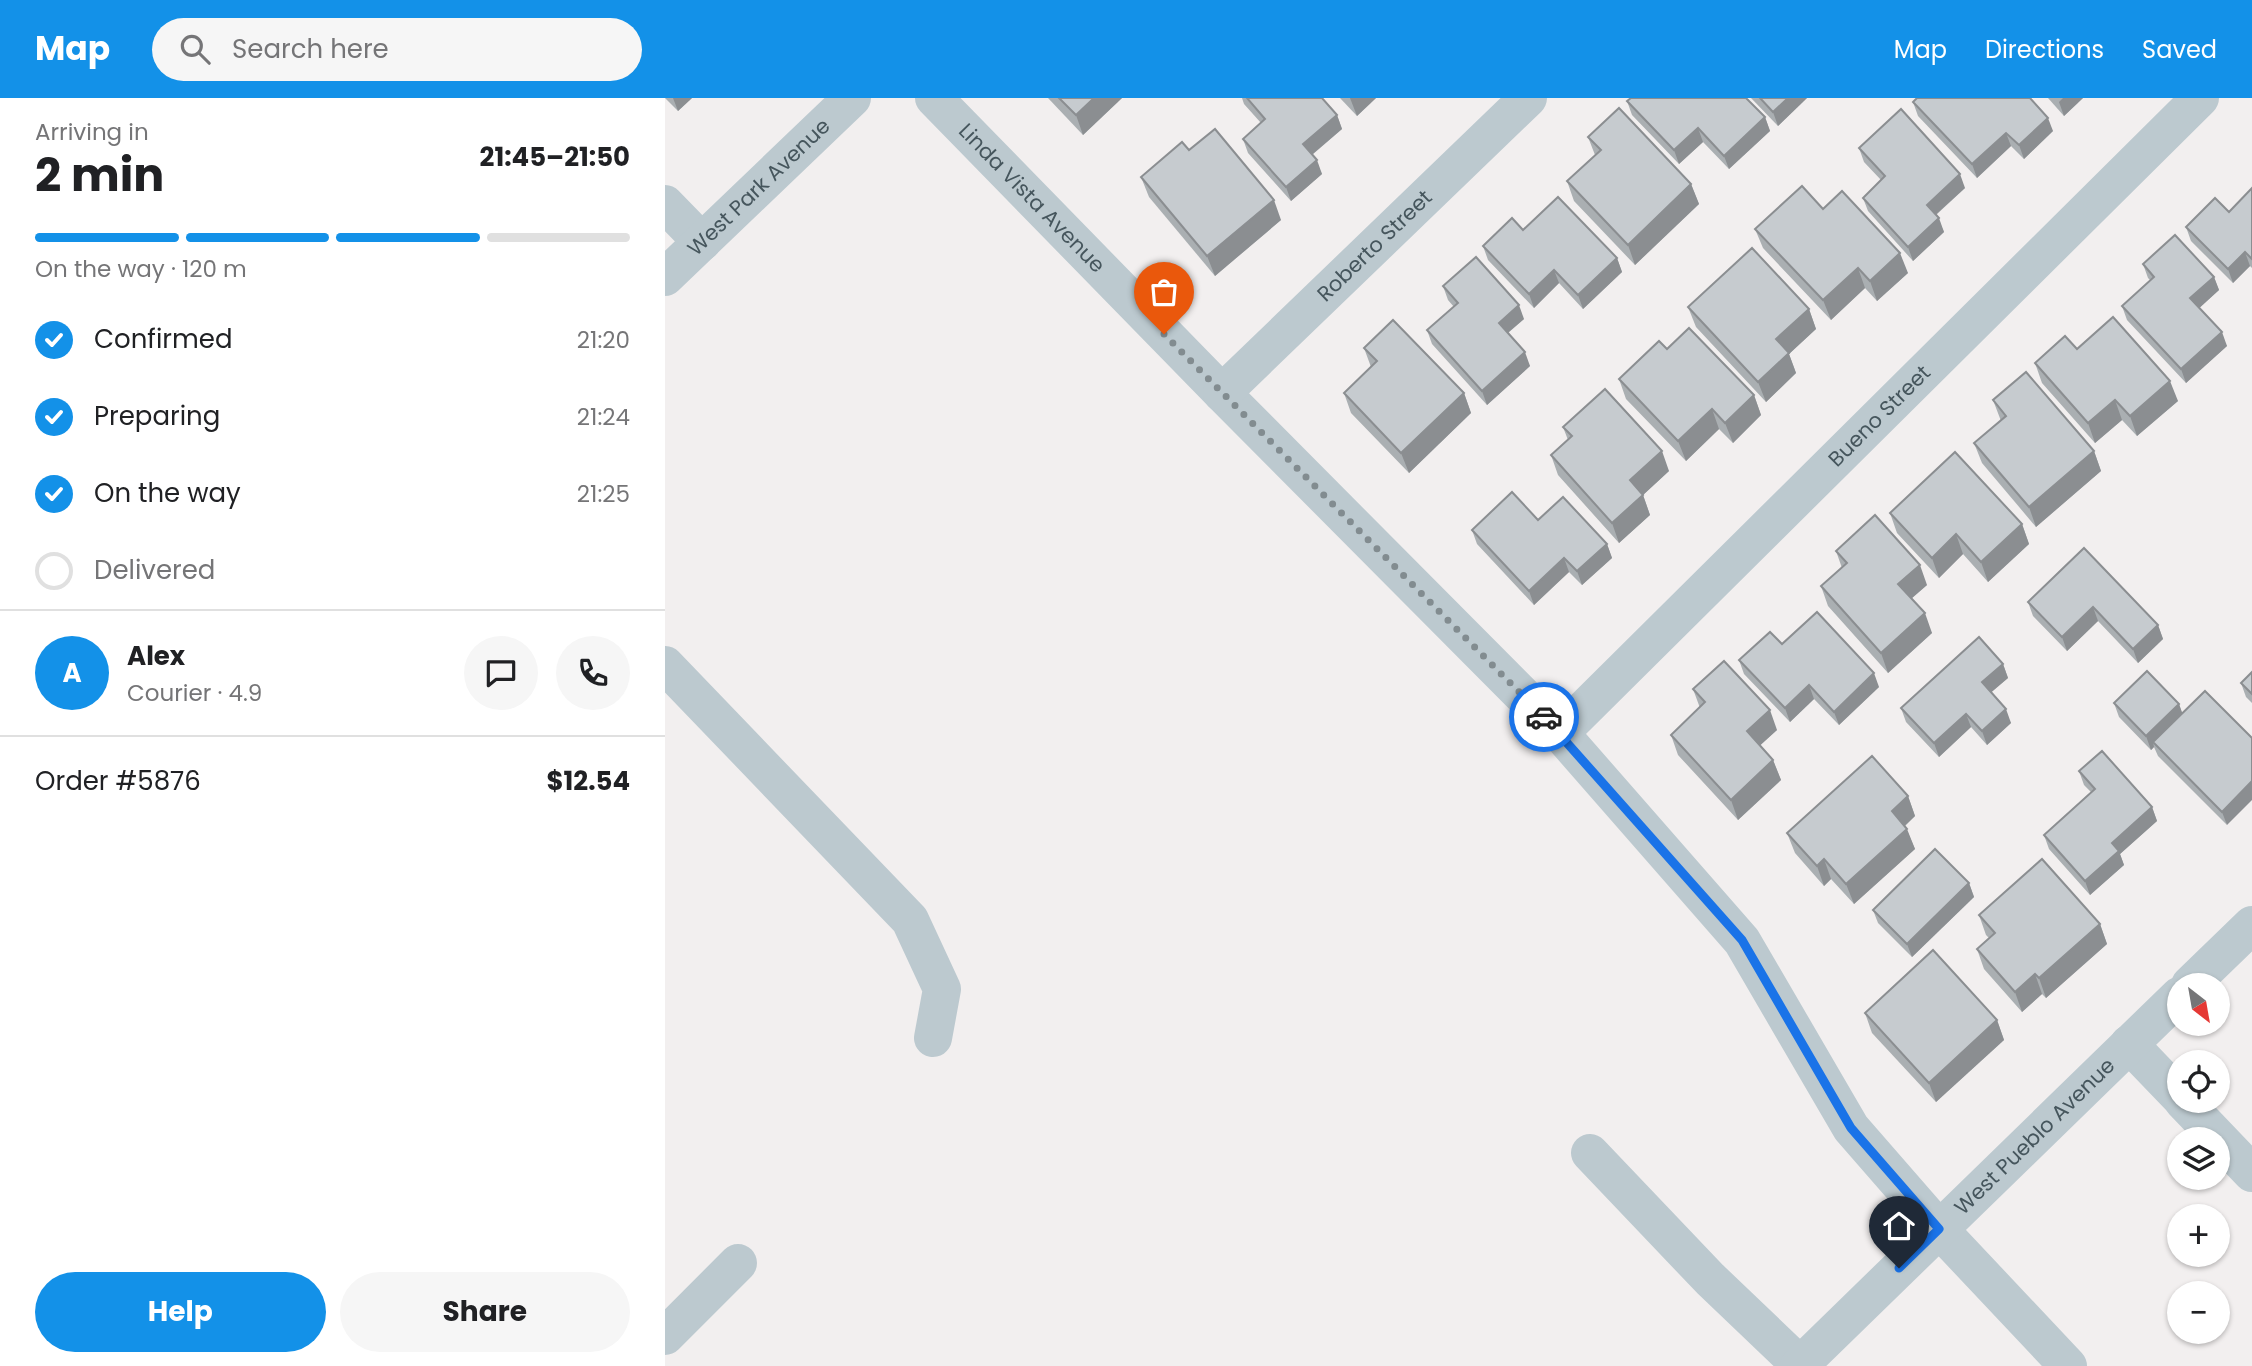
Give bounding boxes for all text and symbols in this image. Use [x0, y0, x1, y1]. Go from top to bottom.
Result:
search box [152, 18, 642, 81]
text: Map [35, 25, 110, 72]
icon: search [176, 30, 214, 68]
text: Search here [232, 31, 389, 67]
text: Map [1894, 33, 1947, 66]
text: Directions [1985, 33, 2104, 66]
text: Saved [2142, 33, 2217, 66]
street label: West Park Avenue [681, 112, 836, 262]
text: Arriving in [35, 116, 149, 148]
street label: Linda Vista Avenue [952, 117, 1112, 279]
text: 21:45–21:50 [480, 139, 630, 175]
text: 2 min [35, 143, 164, 207]
street label: Roberto Street [1310, 183, 1438, 308]
text: On the way · 120 m [35, 253, 247, 285]
pin [1134, 262, 1194, 334]
icon: bag [1145, 273, 1183, 311]
icon: check [35, 321, 73, 359]
text: Confirmed [94, 321, 232, 357]
text: 21:20 [577, 324, 630, 356]
street label: Bueno Street [1822, 358, 1937, 473]
icon: check [35, 398, 73, 436]
text: Preparing [94, 398, 220, 434]
text: 21:24 [577, 401, 630, 433]
icon: check [35, 475, 73, 513]
text: On the way [94, 475, 241, 511]
text: 21:25 [577, 478, 630, 510]
text: Delivered [94, 552, 215, 588]
button: chat [464, 636, 538, 710]
button: phone [556, 636, 630, 710]
text: Alex [127, 638, 185, 674]
text: A [62, 655, 82, 691]
text: Courier · 4.9 [127, 677, 262, 709]
courier [1509, 682, 1579, 752]
icon: car [1525, 698, 1563, 736]
text: Order #5876 [35, 763, 201, 799]
text: $12.54 [546, 763, 630, 799]
north arrow [2167, 973, 2229, 1036]
map controls [2167, 973, 2230, 1344]
button: locate [2167, 1050, 2230, 1113]
street label: West Pueblo Avenue [1948, 1051, 2121, 1221]
button: layers [2167, 1127, 2230, 1190]
pin [1869, 1196, 1929, 1268]
button: + [2167, 1204, 2230, 1267]
icon: home [1880, 1207, 1918, 1245]
button: Help [35, 1272, 326, 1352]
button: Share [340, 1272, 630, 1352]
button: − [2167, 1281, 2230, 1344]

